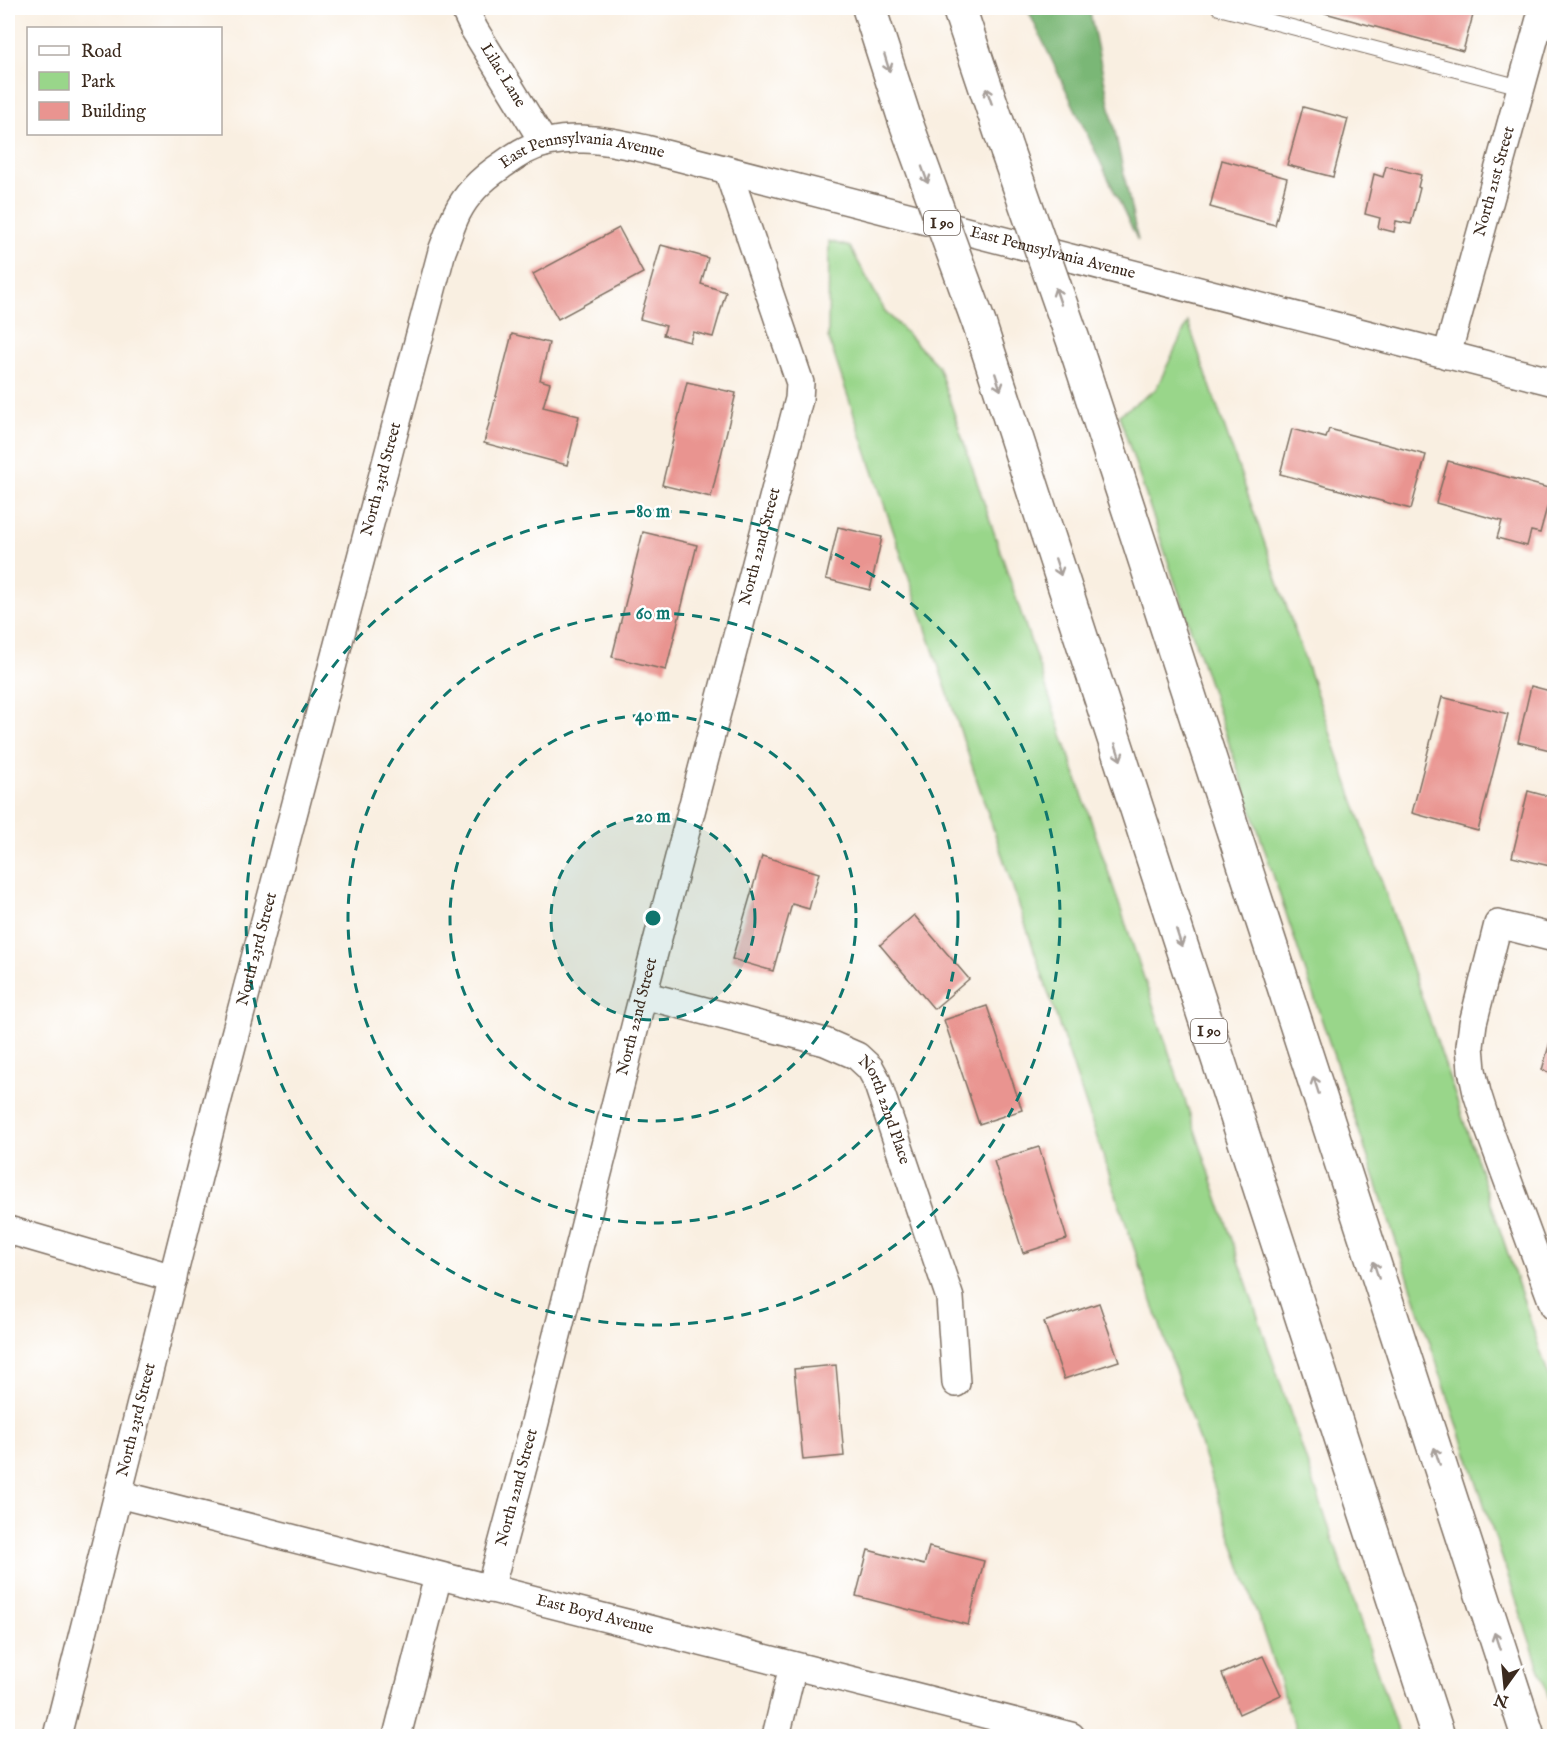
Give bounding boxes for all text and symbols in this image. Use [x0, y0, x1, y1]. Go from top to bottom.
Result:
legend [27, 27, 222, 135]
street label: Lilac Lane [475, 40, 530, 111]
text: Road [81, 41, 122, 64]
one-way arrow [882, 53, 893, 72]
text: Park [81, 71, 116, 94]
one-way arrow [982, 87, 993, 106]
text: Building [81, 101, 146, 124]
street label: North 21st Street [1470, 124, 1520, 239]
street label: East Pennsylvania Avenue [496, 129, 667, 174]
one-way arrow [920, 165, 931, 183]
road number: I 90 [924, 211, 960, 235]
street label: East Pennsylvania Avenue [968, 223, 1137, 284]
one-way arrow [1051, 287, 1062, 306]
one-way arrow [993, 372, 1004, 391]
street label: North 23rd Street [357, 420, 406, 538]
street label: North 22nd Street [735, 485, 785, 607]
text: 80 m [636, 501, 670, 524]
one-way arrow [1053, 557, 1064, 576]
text: 60 m [636, 603, 670, 626]
text: 40 m [635, 705, 671, 728]
one-way arrow [1114, 742, 1125, 761]
text: 20 m [635, 806, 671, 829]
street label: North 23rd Street [233, 890, 282, 1008]
centre of rings [643, 908, 663, 928]
one-way arrow [1174, 928, 1185, 947]
street label: North 22nd Street [613, 955, 662, 1078]
road number: I 90 [1191, 1019, 1227, 1043]
street label: North 22nd Place [853, 1052, 914, 1167]
one-way arrow [1309, 1076, 1320, 1095]
one-way arrow [1370, 1261, 1381, 1280]
street label: North 23rd Street [113, 1360, 161, 1479]
street label: North 22nd Street [492, 1426, 543, 1549]
one-way arrow [1430, 1447, 1441, 1466]
street label: East Boyd Avenue [534, 1591, 656, 1640]
one-way arrow [1491, 1632, 1502, 1651]
north arrow [1475, 1657, 1535, 1717]
text: N [1492, 1688, 1512, 1711]

